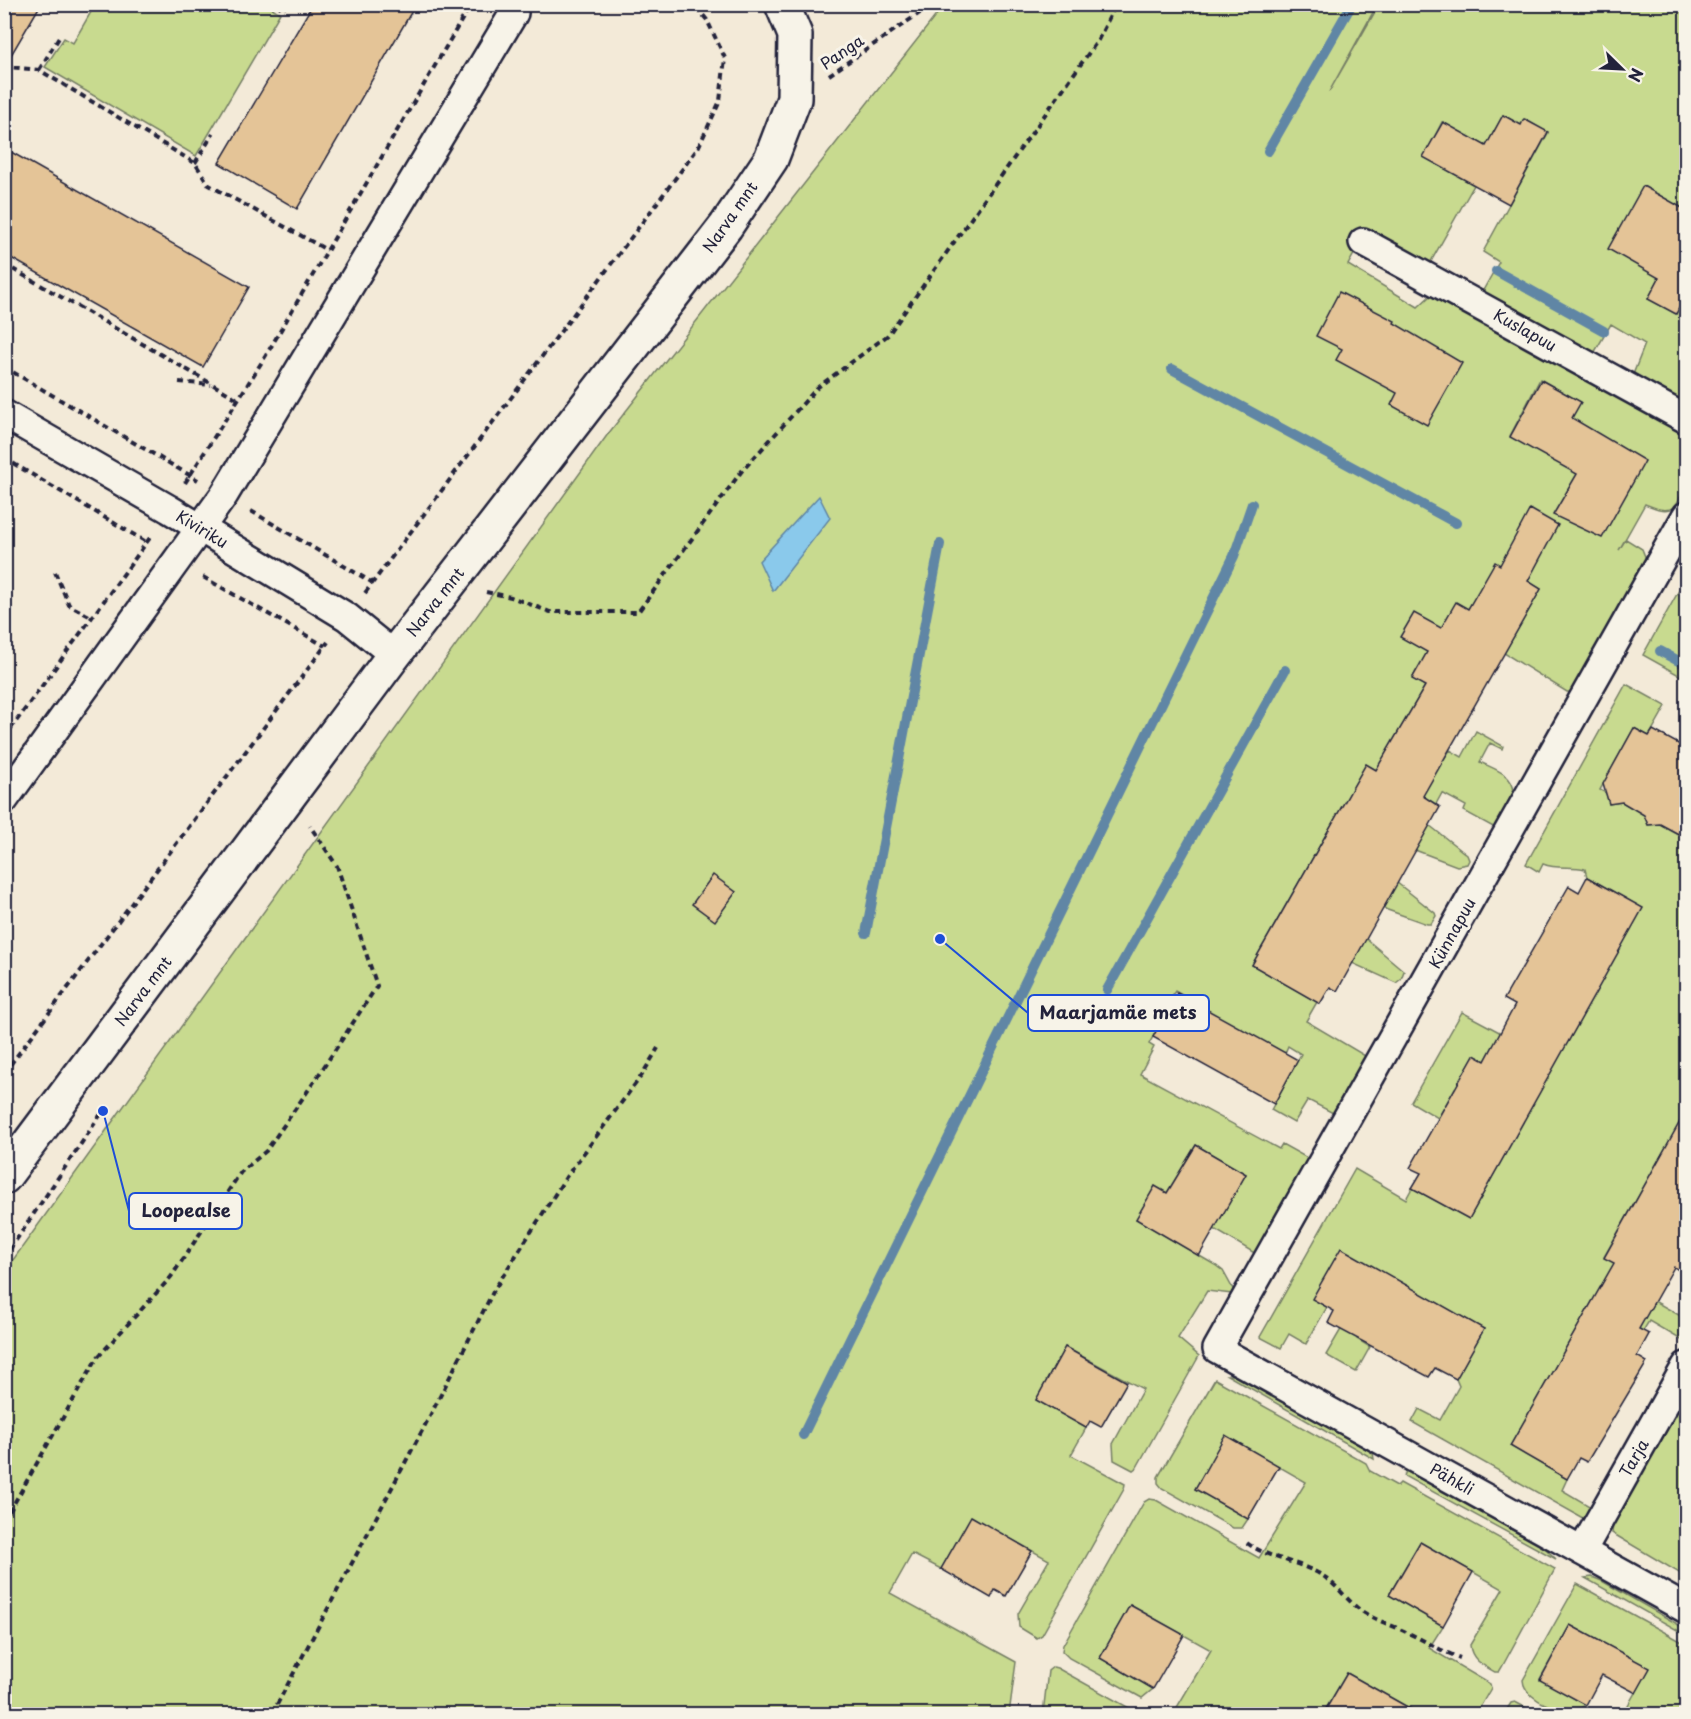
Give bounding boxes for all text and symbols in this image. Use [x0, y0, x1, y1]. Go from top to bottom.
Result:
street label: Panga [815, 28, 868, 75]
north arrow [1592, 39, 1652, 99]
text: N [1623, 65, 1650, 86]
street label: Narva mnt [696, 176, 763, 257]
street label: Kuslapuu [1489, 302, 1562, 356]
street label: Kiviriku [172, 503, 233, 553]
street label: Narva mnt [399, 561, 469, 641]
street label: Künnapuu [1422, 893, 1480, 972]
street label: Narva mnt [108, 950, 177, 1030]
callout: Maarjamäe mets [1028, 995, 1209, 1031]
text: Maarjamäe mets [1040, 998, 1197, 1025]
callout: Loopealse [129, 1193, 242, 1229]
text: Loopealse [141, 1196, 231, 1223]
street label: Tarja [1613, 1434, 1654, 1481]
street label: Pähkli [1426, 1456, 1479, 1500]

